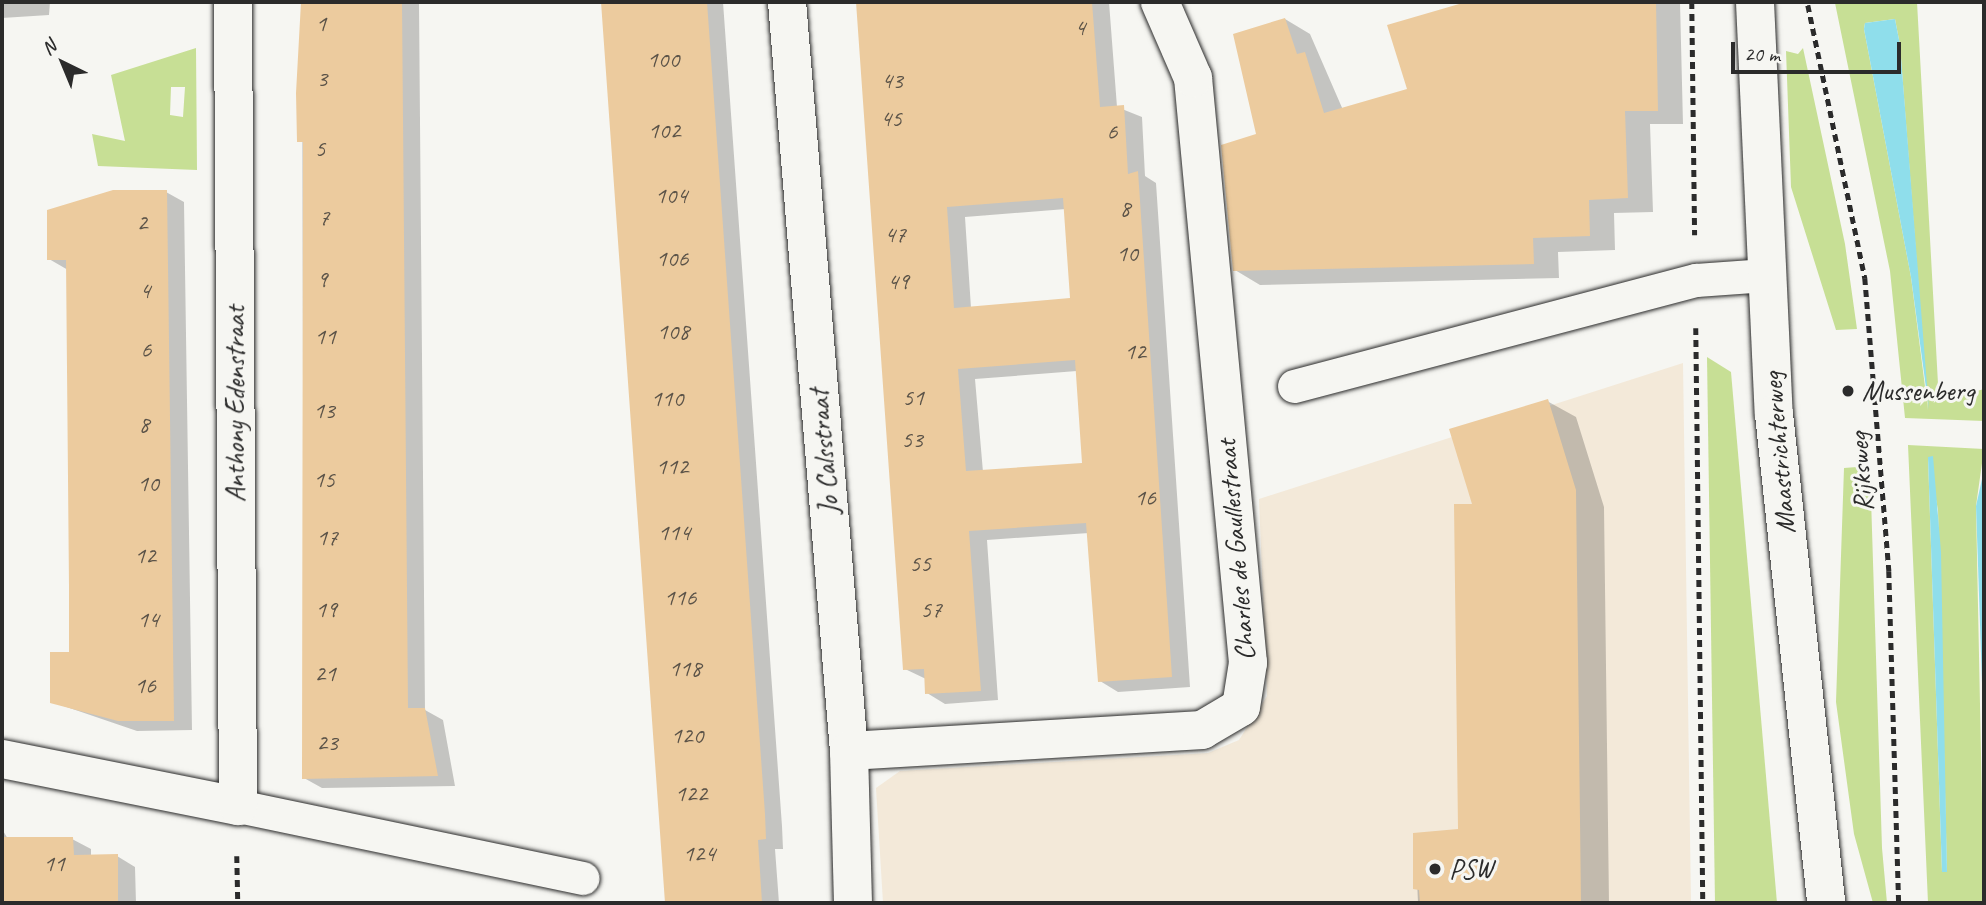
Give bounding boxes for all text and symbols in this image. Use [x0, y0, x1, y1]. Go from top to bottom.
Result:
house number: 1 [316, 10, 326, 38]
house number: 4 [1075, 14, 1085, 42]
north arrow [28, 28, 98, 98]
scale bar [1734, 28, 1904, 72]
text: N [36, 35, 61, 60]
text: 20 m [1744, 41, 1780, 67]
house number: 100 [647, 46, 679, 74]
house number: 3 [317, 65, 327, 93]
house number: 43 [881, 67, 903, 95]
house number: 45 [880, 105, 902, 133]
house number: 102 [648, 117, 680, 145]
house number: 6 [1107, 118, 1117, 146]
house number: 5 [315, 135, 325, 163]
house number: 104 [655, 182, 687, 210]
house number: 8 [1120, 195, 1130, 223]
house number: 7 [319, 204, 329, 232]
house number: 2 [137, 209, 147, 237]
house number: 47 [884, 221, 906, 249]
house number: 10 [1116, 240, 1138, 268]
house number: 106 [656, 245, 688, 273]
house number: 9 [317, 266, 327, 294]
house number: 49 [887, 268, 909, 296]
house number: 4 [140, 277, 150, 305]
street label: Anthony Edenstraat [218, 306, 252, 502]
house number: 108 [657, 318, 689, 346]
house number: 11 [314, 323, 336, 351]
house number: 6 [141, 336, 151, 364]
house number: 12 [1124, 338, 1146, 366]
street label: Maastrichterweg [1755, 371, 1803, 535]
place label: Mussenberg [1862, 374, 1974, 408]
marker: Mussenberg [1840, 383, 1856, 399]
house number: 51 [902, 384, 924, 412]
house number: 110 [651, 385, 683, 413]
street label: Jo Calsstraat [802, 388, 846, 516]
house number: 13 [313, 397, 335, 425]
house number: 8 [139, 411, 149, 439]
house number: 53 [901, 426, 923, 454]
street label: Rijksweg [1841, 431, 1881, 513]
street label: Charles de Gaullestraat [1210, 438, 1262, 662]
house number: 112 [656, 453, 688, 481]
house number: 15 [313, 466, 335, 494]
house number: 10 [137, 470, 159, 498]
house number: 16 [1134, 484, 1156, 512]
house number: 114 [658, 519, 690, 547]
house number: 17 [316, 524, 338, 552]
house number: 12 [134, 542, 156, 570]
house number: 55 [909, 550, 931, 578]
house number: 116 [664, 584, 696, 612]
house number: 19 [315, 596, 337, 624]
house number: 57 [920, 596, 942, 624]
house number: 14 [137, 606, 159, 634]
house number: 118 [669, 655, 701, 683]
house number: 21 [314, 660, 336, 688]
house number: 16 [134, 672, 156, 700]
house number: 120 [671, 722, 703, 750]
house number: 23 [316, 729, 338, 757]
house number: 122 [675, 780, 707, 808]
house number: 124 [683, 840, 715, 868]
house number: 11 [43, 850, 65, 878]
place label: PSW [1449, 852, 1494, 886]
marker: PSW [1427, 861, 1443, 877]

